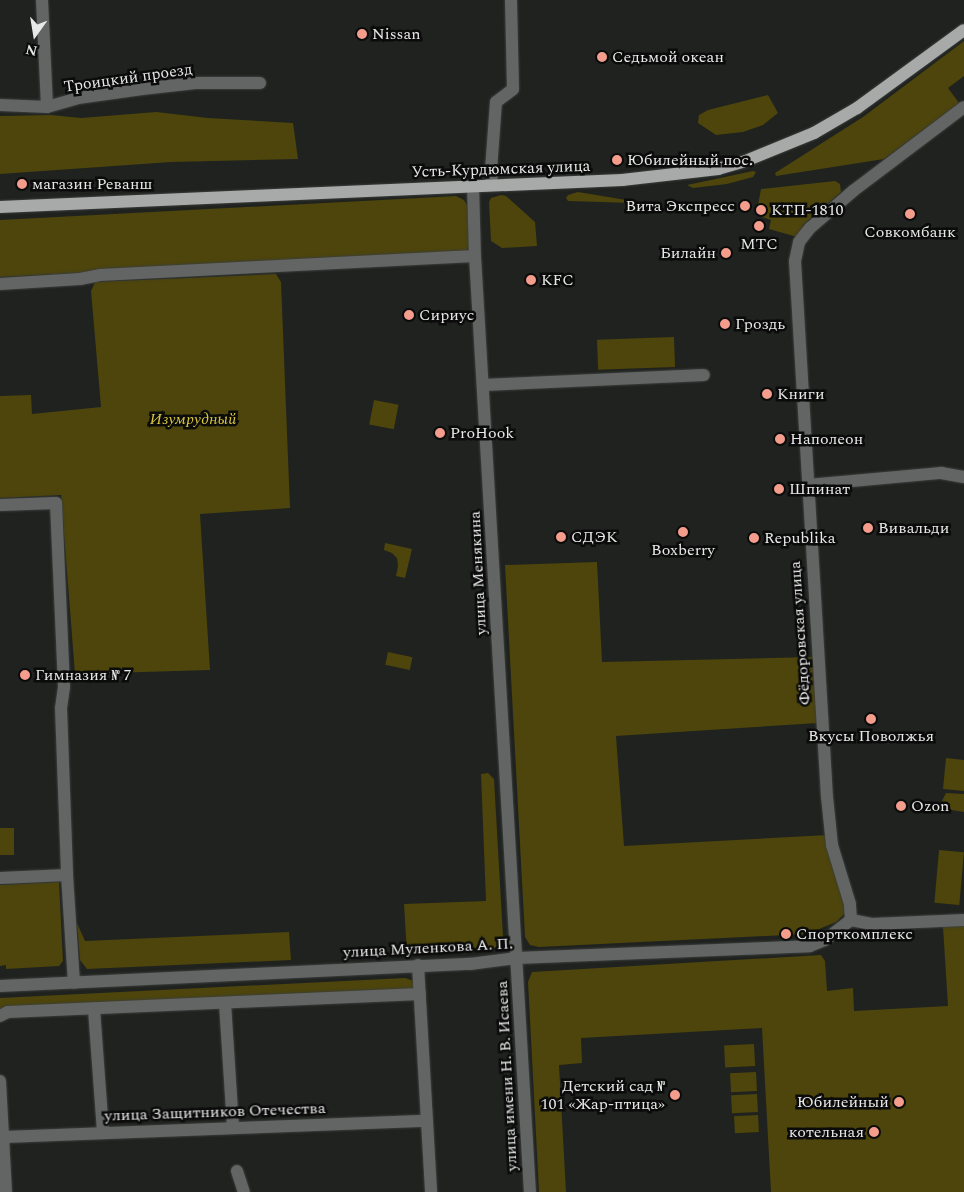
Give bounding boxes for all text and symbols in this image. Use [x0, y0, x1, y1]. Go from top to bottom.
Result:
north arrow [10, 10, 60, 60]
place label: Nissan [372, 24, 421, 44]
marker: Nissan [356, 28, 368, 40]
text: N [24, 39, 39, 62]
place label: Седьмой океан [612, 47, 724, 67]
marker: Седьмой океан [596, 51, 608, 63]
street label: Троицкий проезд [62, 59, 194, 97]
place label: Юбилейный пос. [627, 150, 753, 170]
marker: Юбилейный пос. [611, 154, 623, 166]
street label: Усть-Курдюмская улица [411, 156, 591, 182]
place label: магазин Реванш [32, 174, 152, 194]
marker: магазин Реванш [16, 178, 28, 190]
place label: Вита Экспресс [626, 196, 735, 216]
marker: Вита Экспресс [739, 200, 751, 212]
place label: КТП-1810 [771, 200, 844, 220]
marker: КТП-1810 [755, 204, 767, 216]
marker: Совкомбанк [904, 208, 916, 220]
marker: МТС [753, 220, 765, 232]
place label: Совкомбанк [864, 222, 956, 242]
place label: МТС [740, 234, 778, 254]
place label: Билайн [660, 243, 716, 263]
marker: Билайн [720, 247, 732, 259]
place label: KFC [541, 270, 574, 290]
marker: KFC [525, 274, 537, 286]
place label: Сириус [419, 305, 474, 325]
marker: Сириус [403, 309, 415, 321]
place label: Гроздь [735, 314, 785, 334]
marker: Гроздь [719, 318, 731, 330]
place label: Книги [777, 384, 825, 404]
marker: Книги [761, 388, 773, 400]
park label: Изумрудный [150, 409, 236, 429]
place label: ProHook [450, 423, 514, 443]
marker: ProHook [434, 427, 446, 439]
place label: Наполеон [790, 429, 863, 449]
marker: Наполеон [774, 433, 786, 445]
place label: Шпинат [789, 479, 850, 499]
marker: Шпинат [773, 483, 785, 495]
street label: улица Менякина [465, 511, 491, 635]
place label: Вивальди [878, 518, 949, 538]
marker: Вивальди [862, 522, 874, 534]
marker: Boxberry [677, 526, 689, 538]
place label: СДЭК [571, 527, 617, 547]
place label: Republika [764, 528, 836, 548]
marker: СДЭК [555, 531, 567, 543]
marker: Republika [748, 532, 760, 544]
place label: Boxberry [651, 540, 715, 560]
street label: Фёдоровская улица [785, 560, 815, 706]
place label: Гимназия № 7 [35, 665, 131, 685]
marker: Гимназия № 7 [19, 669, 31, 681]
marker: Вкусы Поволжья [865, 713, 877, 725]
place label: Вкусы Поволжья [808, 726, 934, 746]
place label: Ozon [911, 796, 949, 816]
marker: Ozon [895, 800, 907, 812]
place label: Спорткомплекс [796, 924, 913, 944]
marker: Спорткомплекс [780, 928, 792, 940]
street label: улица Муленкова А. П. [343, 934, 513, 962]
street label: улица имени Н. В. Исаева [492, 980, 522, 1172]
place label: Детский сад № 101 «Жар-птица» [541, 1076, 665, 1114]
marker: Детский сад № 101 «Жар-птица» [669, 1089, 681, 1101]
place label: Юбилейный [797, 1092, 889, 1112]
marker: Юбилейный [893, 1096, 905, 1108]
street label: улица Защитников Отечества [104, 1099, 326, 1125]
place label: котельная [789, 1122, 864, 1142]
marker: котельная [868, 1126, 880, 1138]

